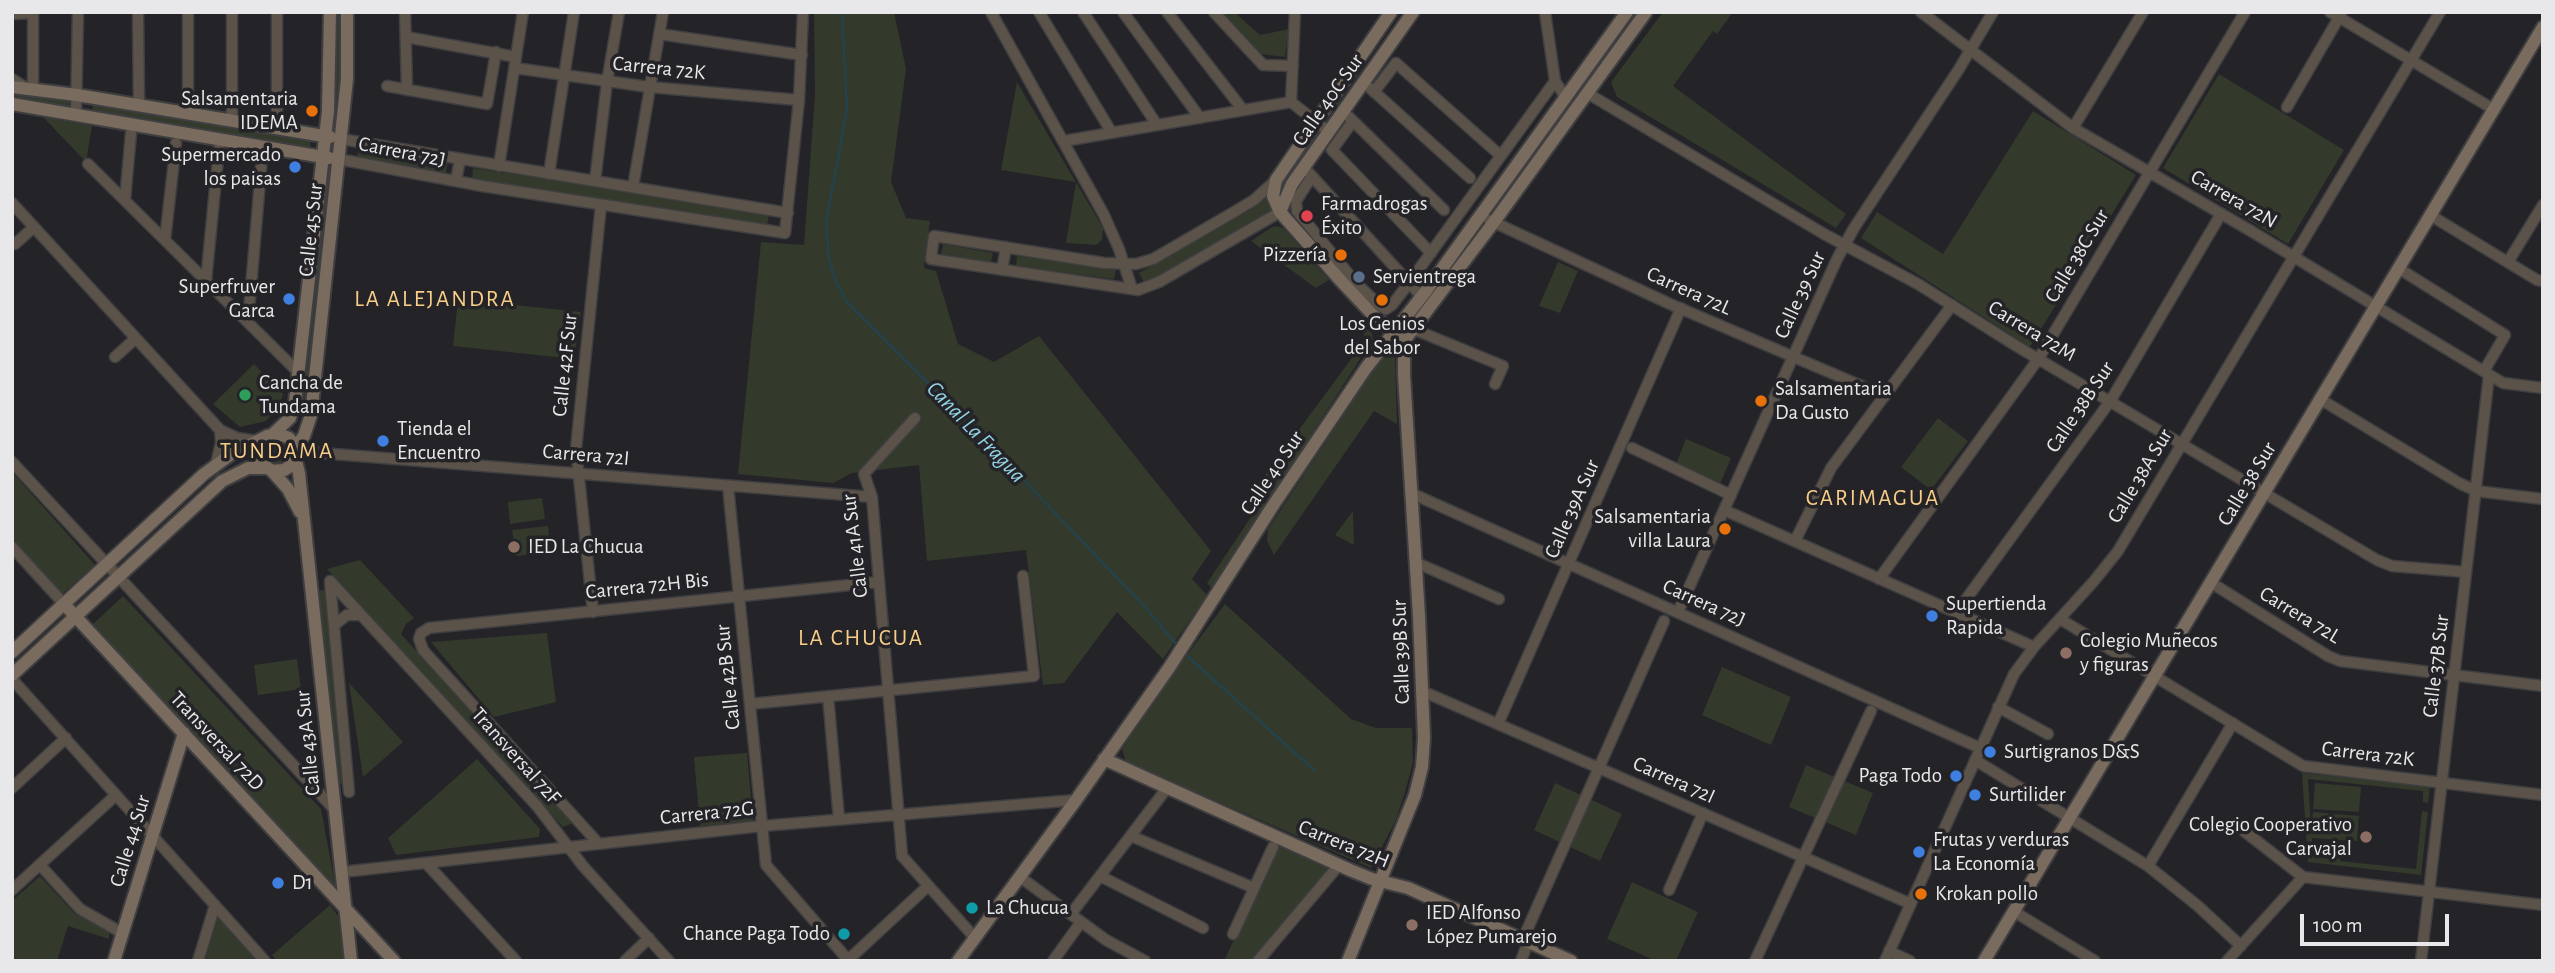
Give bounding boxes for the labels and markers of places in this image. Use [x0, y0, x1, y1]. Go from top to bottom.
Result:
place label: Salsamentaria IDEMA [181, 86, 298, 136]
marker: Salsamentaria IDEMA [304, 103, 320, 119]
place label: Supermercado los paisas [161, 142, 281, 192]
marker: Supermercado los paisas [287, 159, 303, 175]
place label: Farmadrogas Éxito [1321, 191, 1428, 241]
marker: Farmadrogas Éxito [1299, 208, 1315, 224]
place label: Pizzería [1263, 242, 1327, 268]
marker: Pizzería [1333, 247, 1349, 263]
place label: Servientrega [1373, 264, 1476, 290]
marker: Servientrega [1351, 269, 1367, 285]
place label: Superfruver Garca [179, 274, 275, 324]
marker: Superfruver Garca [281, 291, 297, 307]
marker: Los Genios del Sabor [1374, 292, 1390, 308]
place label: Los Genios del Sabor [1339, 311, 1425, 361]
place label: Cancha de Tundama [259, 370, 343, 420]
place label: Salsamentaria Da Gusto [1775, 376, 1892, 426]
marker: Cancha de Tundama [237, 387, 253, 403]
marker: Salsamentaria Da Gusto [1753, 393, 1769, 409]
place label: Tienda el Encuentro [397, 416, 481, 466]
marker: Tienda el Encuentro [375, 433, 391, 449]
place label: Salsamentaria villa Laura [1594, 504, 1711, 554]
marker: Salsamentaria villa Laura [1717, 521, 1733, 537]
place label: IED La Chucua [528, 534, 644, 560]
marker: IED La Chucua [506, 539, 522, 555]
place label: Supertienda Rapida [1946, 591, 2047, 641]
marker: Supertienda Rapida [1924, 608, 1940, 624]
place label: Colegio Muñecos y figuras [2080, 628, 2218, 678]
marker: Colegio Muñecos y figuras [2058, 645, 2074, 661]
place label: Surtigranos D&S [2004, 739, 2140, 765]
marker: Surtigranos D&S [1982, 744, 1998, 760]
place label: Paga Todo [1858, 763, 1942, 789]
marker: Paga Todo [1948, 768, 1964, 784]
place label: Surtilider [1989, 782, 2066, 808]
marker: Surtilider [1967, 787, 1983, 803]
place label: Colegio Cooperativo Carvajal [2189, 812, 2352, 862]
place label: Frutas y verduras La Economía [1933, 827, 2069, 877]
marker: Colegio Cooperativo Carvajal [2358, 829, 2374, 845]
marker: Frutas y verduras La Economía [1911, 844, 1927, 860]
place label: D1 [292, 870, 313, 896]
marker: D1 [270, 875, 286, 891]
place label: Krokan pollo [1935, 881, 2038, 907]
marker: Krokan pollo [1913, 886, 1929, 902]
place label: La Chucua [986, 895, 1069, 921]
marker: La Chucua [964, 900, 980, 916]
place label: IED Alfonso López Pumarejo [1426, 900, 1557, 950]
marker: IED Alfonso López Pumarejo [1404, 917, 1420, 933]
place label: Chance Paga Todo [683, 921, 830, 947]
marker: Chance Paga Todo [836, 926, 852, 942]

